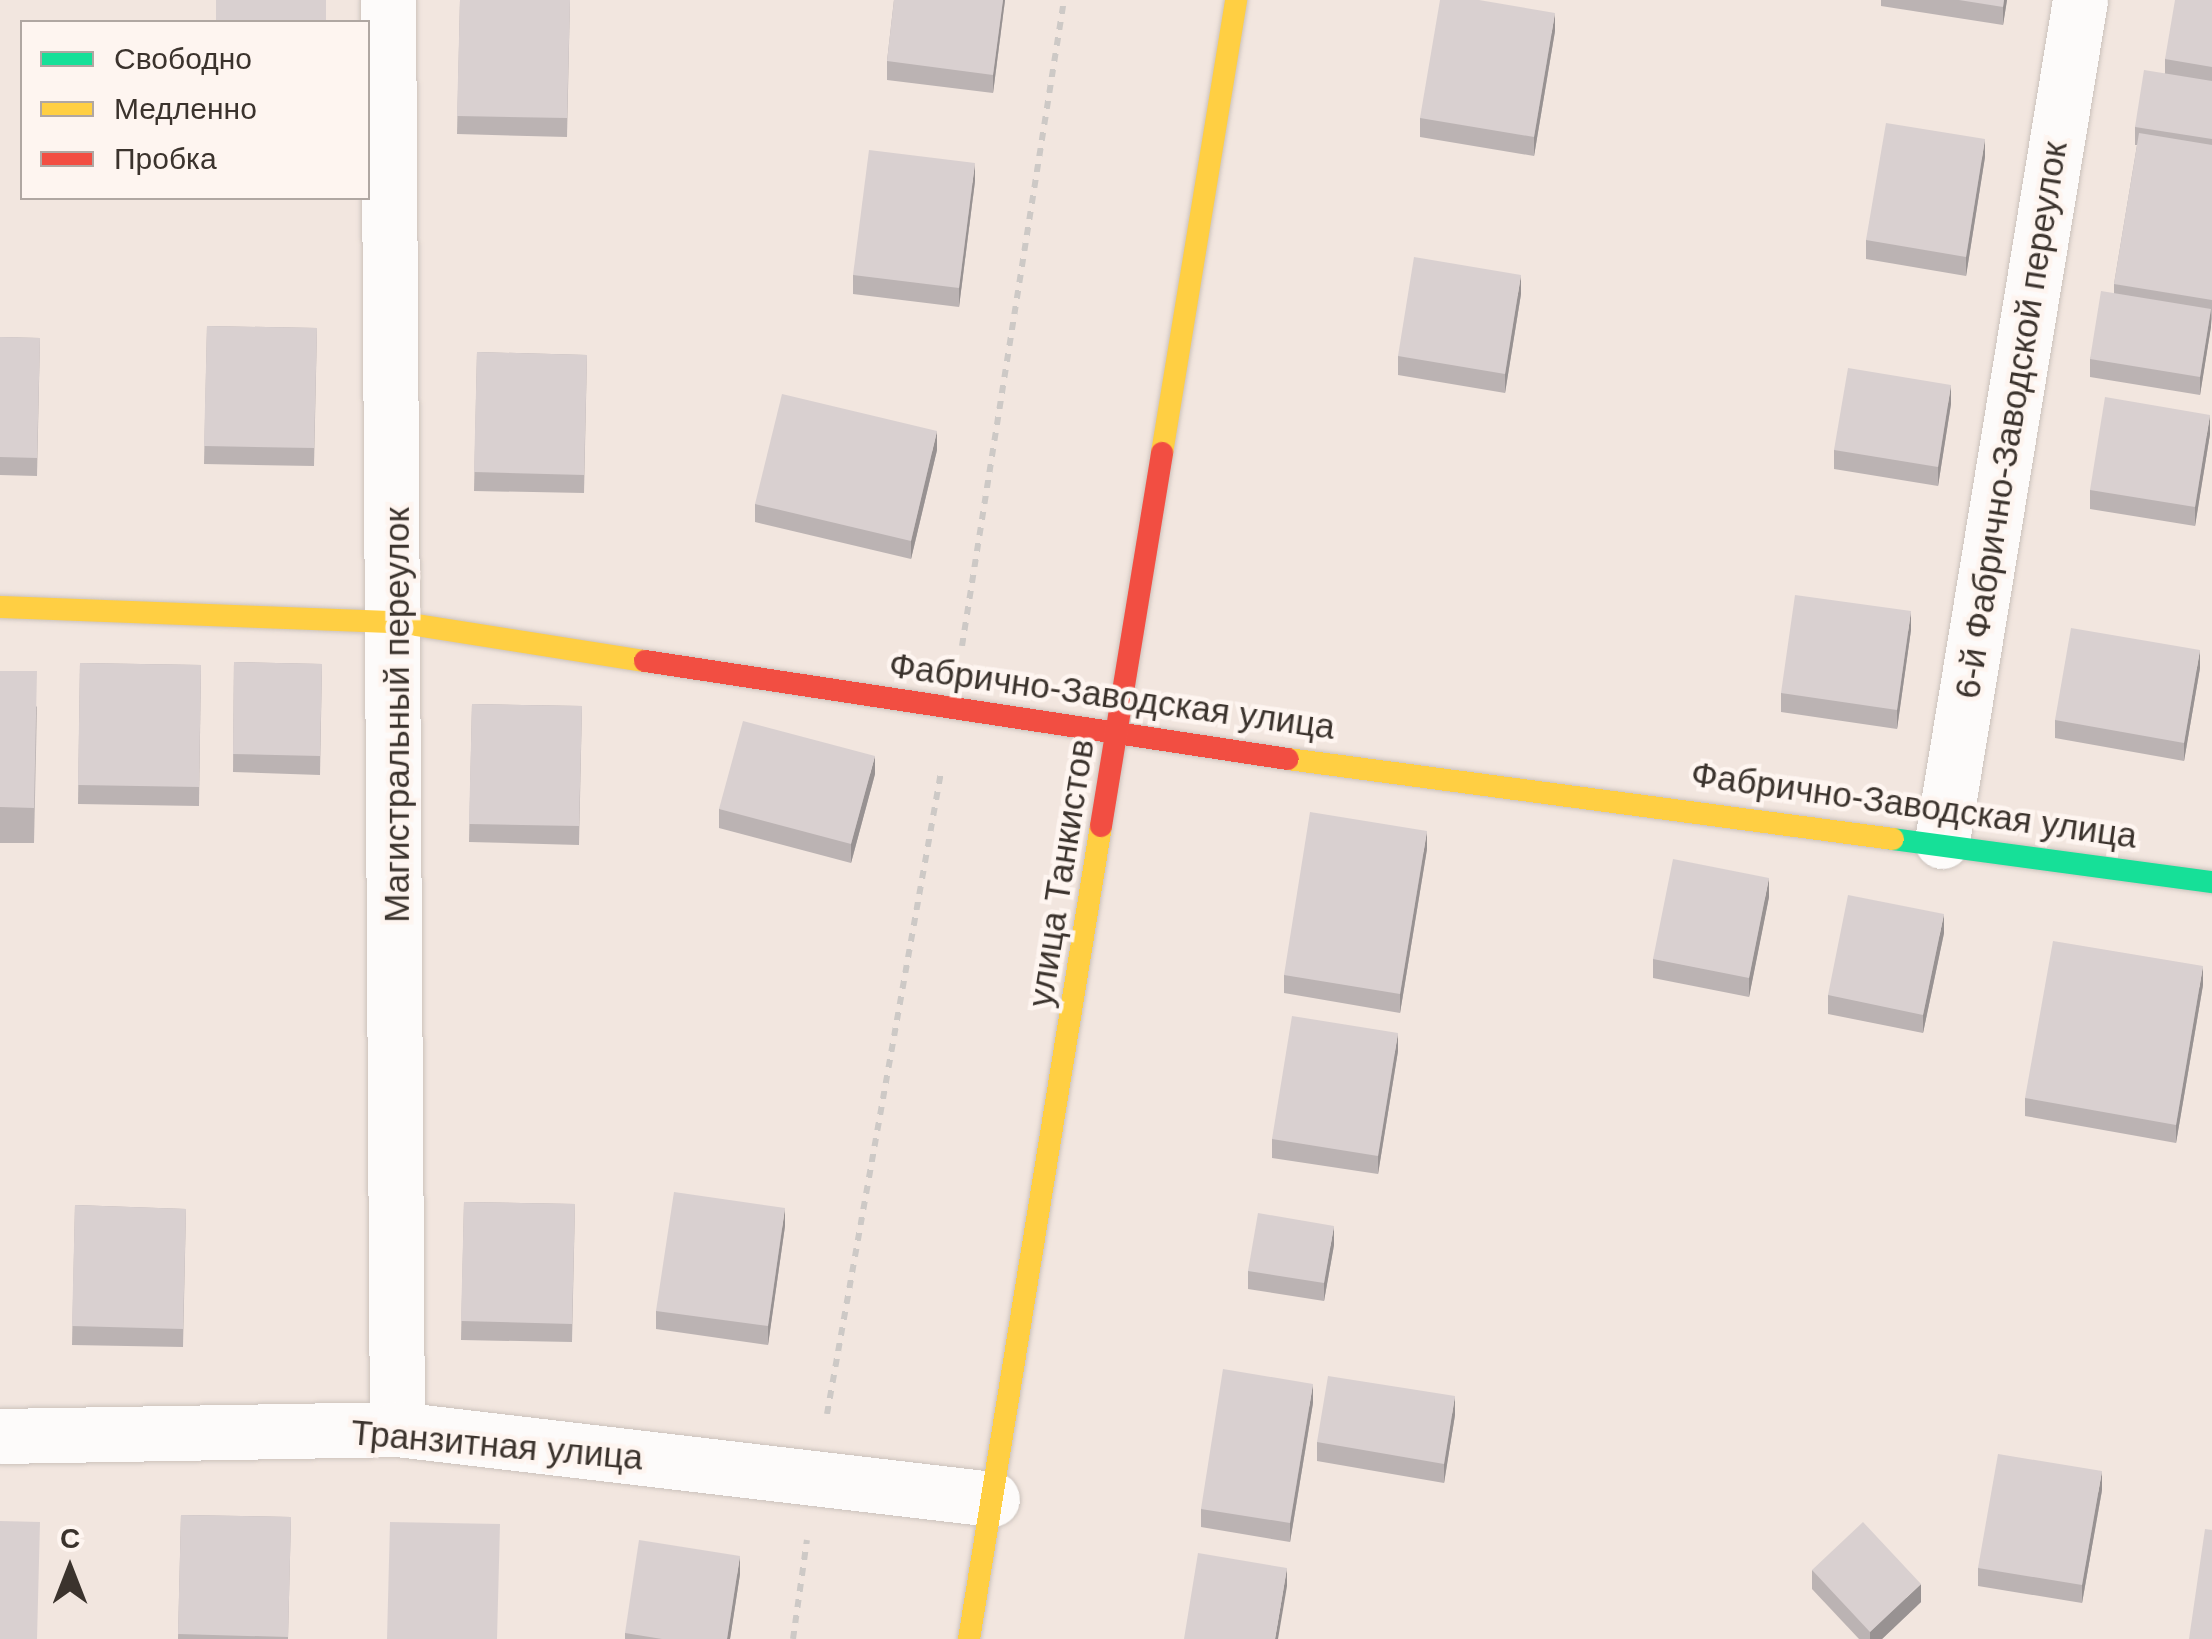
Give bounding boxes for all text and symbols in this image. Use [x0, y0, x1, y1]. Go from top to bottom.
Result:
legend [20, 20, 370, 200]
text: Свободно [114, 42, 252, 75]
text: Медленно [114, 92, 257, 125]
street label: 6-й Фабрично-Заводской переулок [1946, 138, 2076, 702]
text: Пробка [114, 142, 217, 175]
street label: Магистральный переулок [376, 507, 418, 923]
street label: Фабрично-Заводская улица [886, 644, 1338, 748]
street label: улица Танкистов [1019, 736, 1103, 1010]
street label: Фабрично-Заводская улица [1688, 753, 2140, 857]
street label: Транзитная улица [349, 1411, 645, 1479]
north arrow [20, 1519, 120, 1619]
text: С [60, 1523, 80, 1554]

